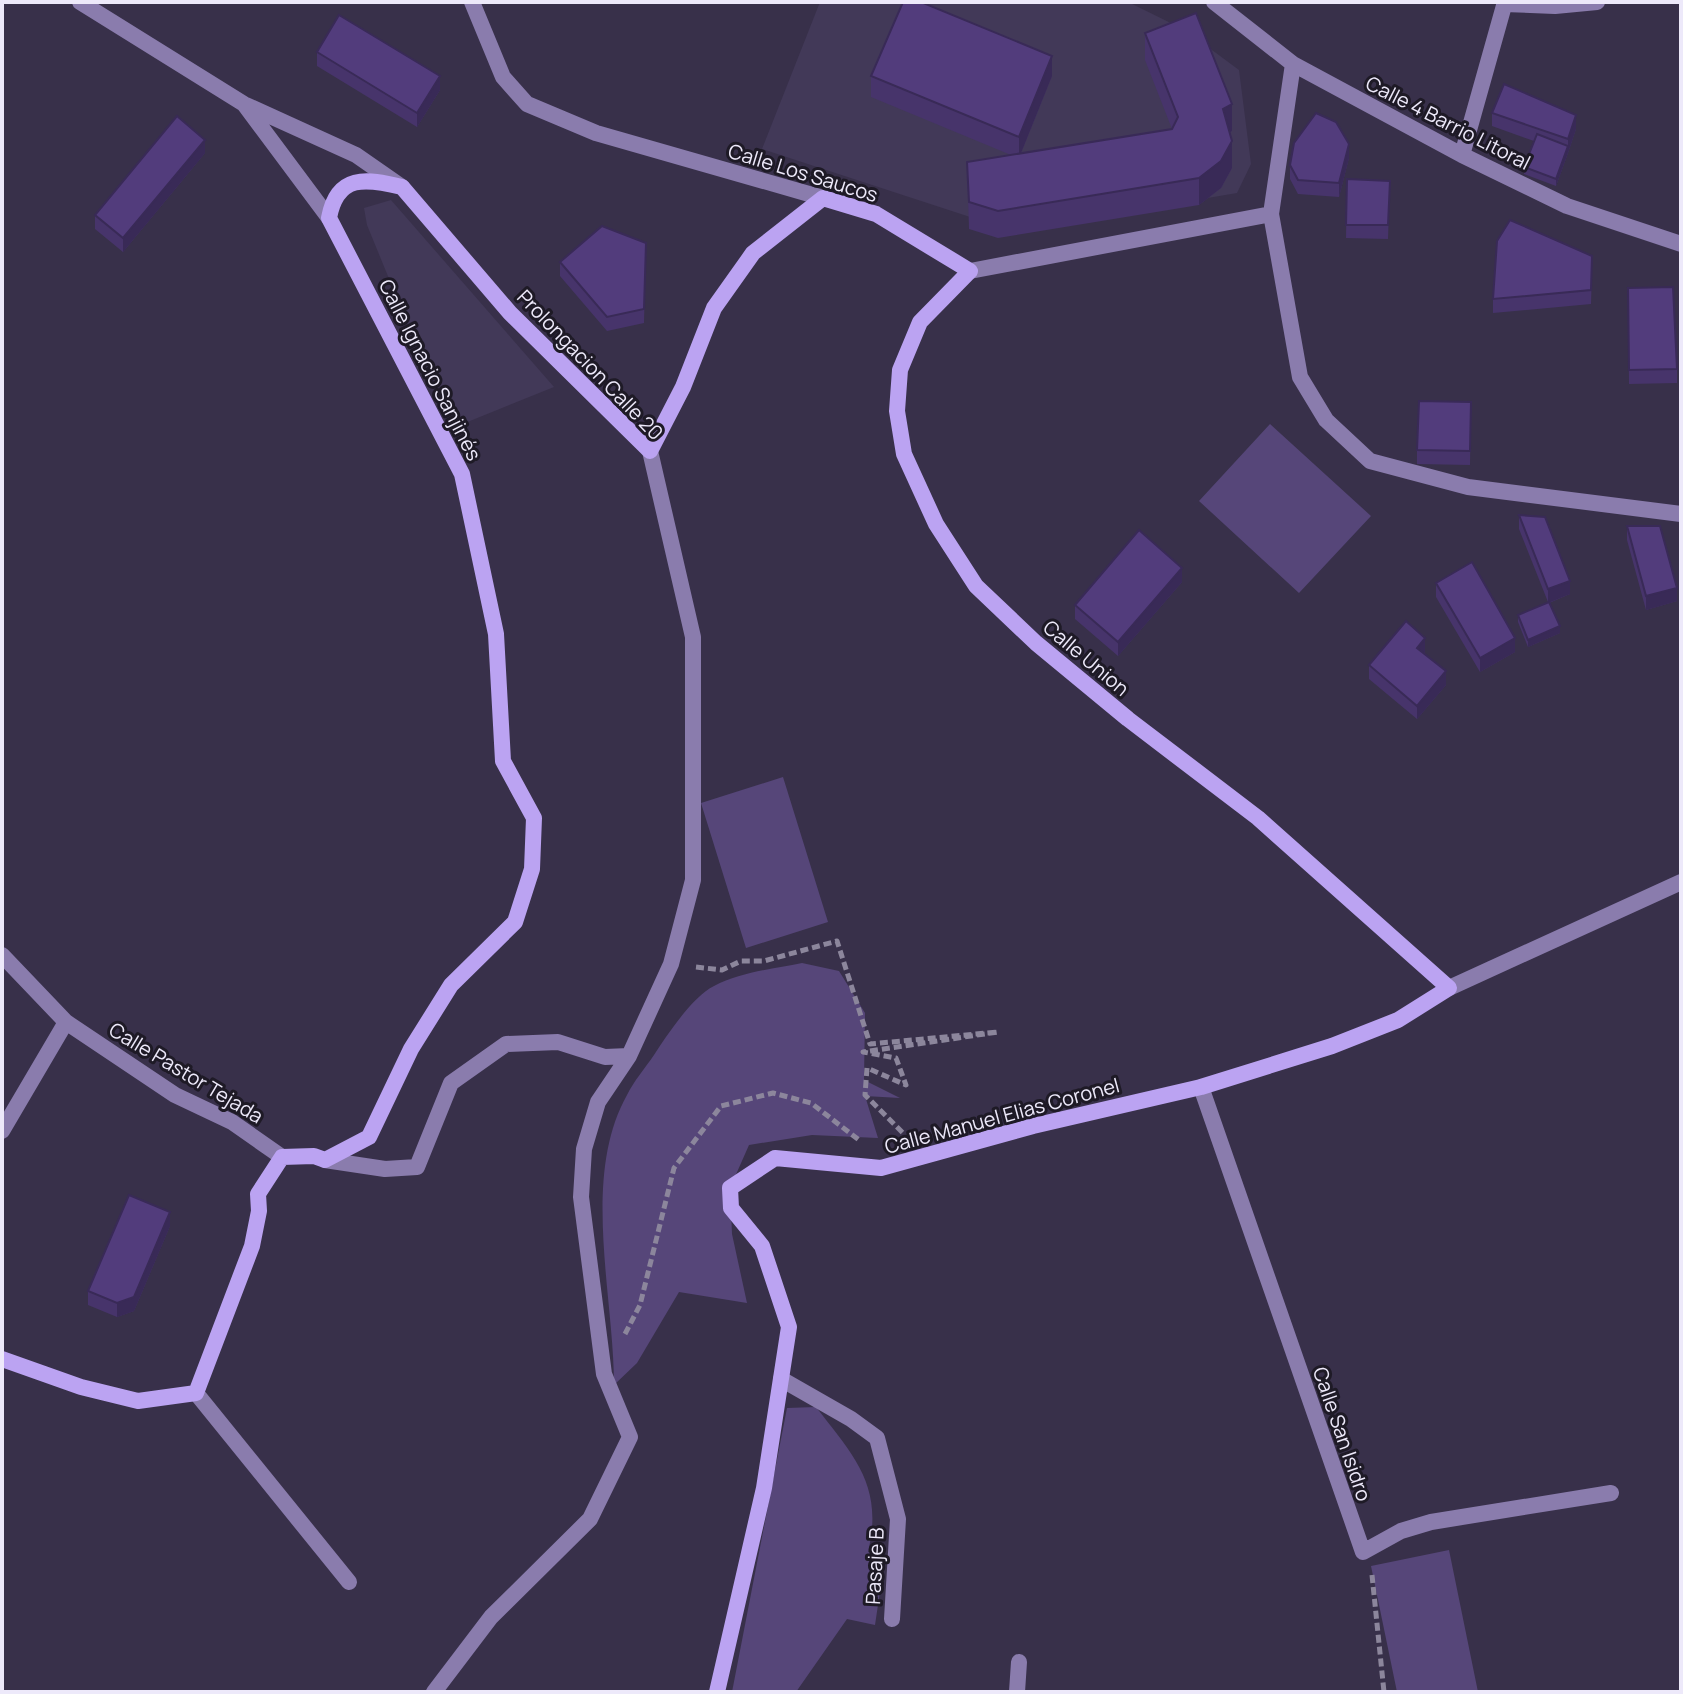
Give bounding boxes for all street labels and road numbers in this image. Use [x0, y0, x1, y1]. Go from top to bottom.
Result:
street label: Calle 4 Barrio Litoral [1361, 69, 1535, 176]
street label: Calle Los Saucos [725, 137, 881, 208]
street label: Calle Ignacio Sanjinés [373, 274, 488, 465]
street label: Prolongacion Calle 20 [511, 284, 669, 446]
street label: Calle Union [1038, 614, 1135, 702]
street label: Calle Pastor Tejada [104, 1016, 268, 1129]
street label: Calle Manuel Elias Coronel [881, 1071, 1122, 1160]
street label: Calle San Isidro [1307, 1363, 1378, 1505]
street label: Pasaje B [859, 1527, 890, 1605]

